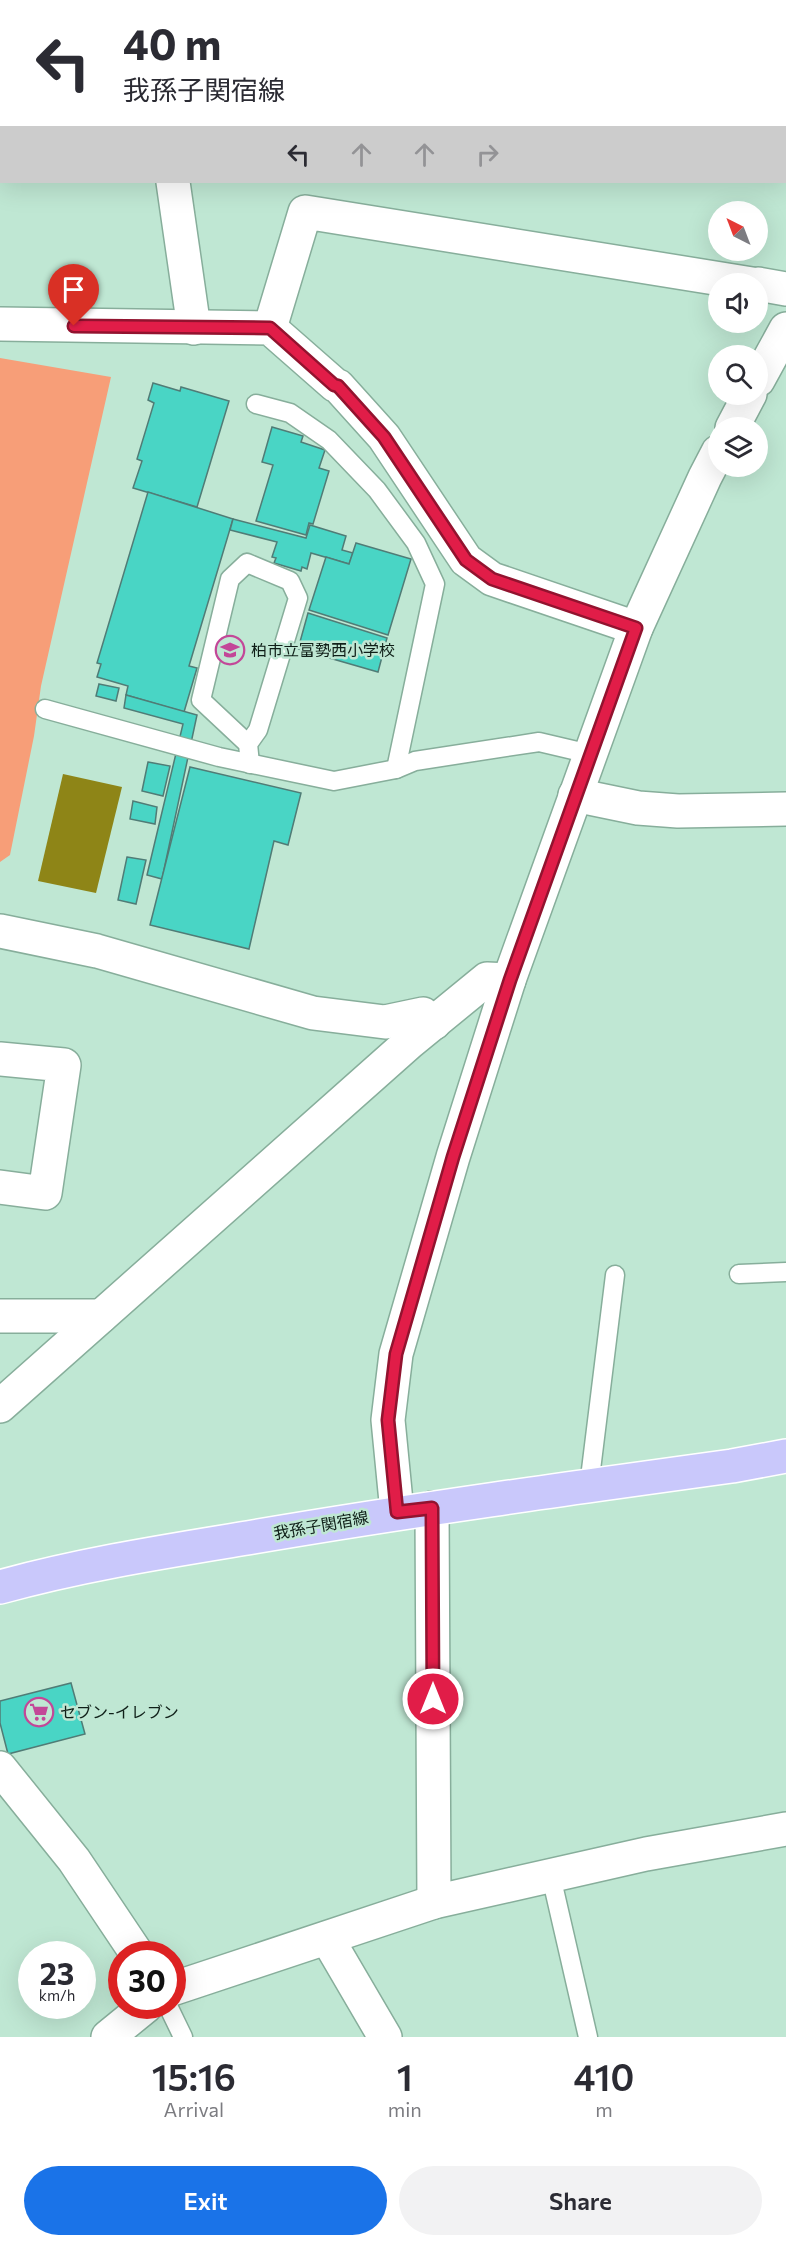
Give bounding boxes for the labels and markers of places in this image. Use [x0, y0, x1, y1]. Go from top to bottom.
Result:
pin [48, 264, 99, 326]
school or university icon: 柏市立富勢西小学校 [214, 634, 246, 666]
place label: 柏市立富勢西小学校 [251, 640, 395, 659]
supermarket icon: セブン-イレブン [23, 1696, 55, 1728]
place label: セブン-イレブン [60, 1702, 179, 1721]

